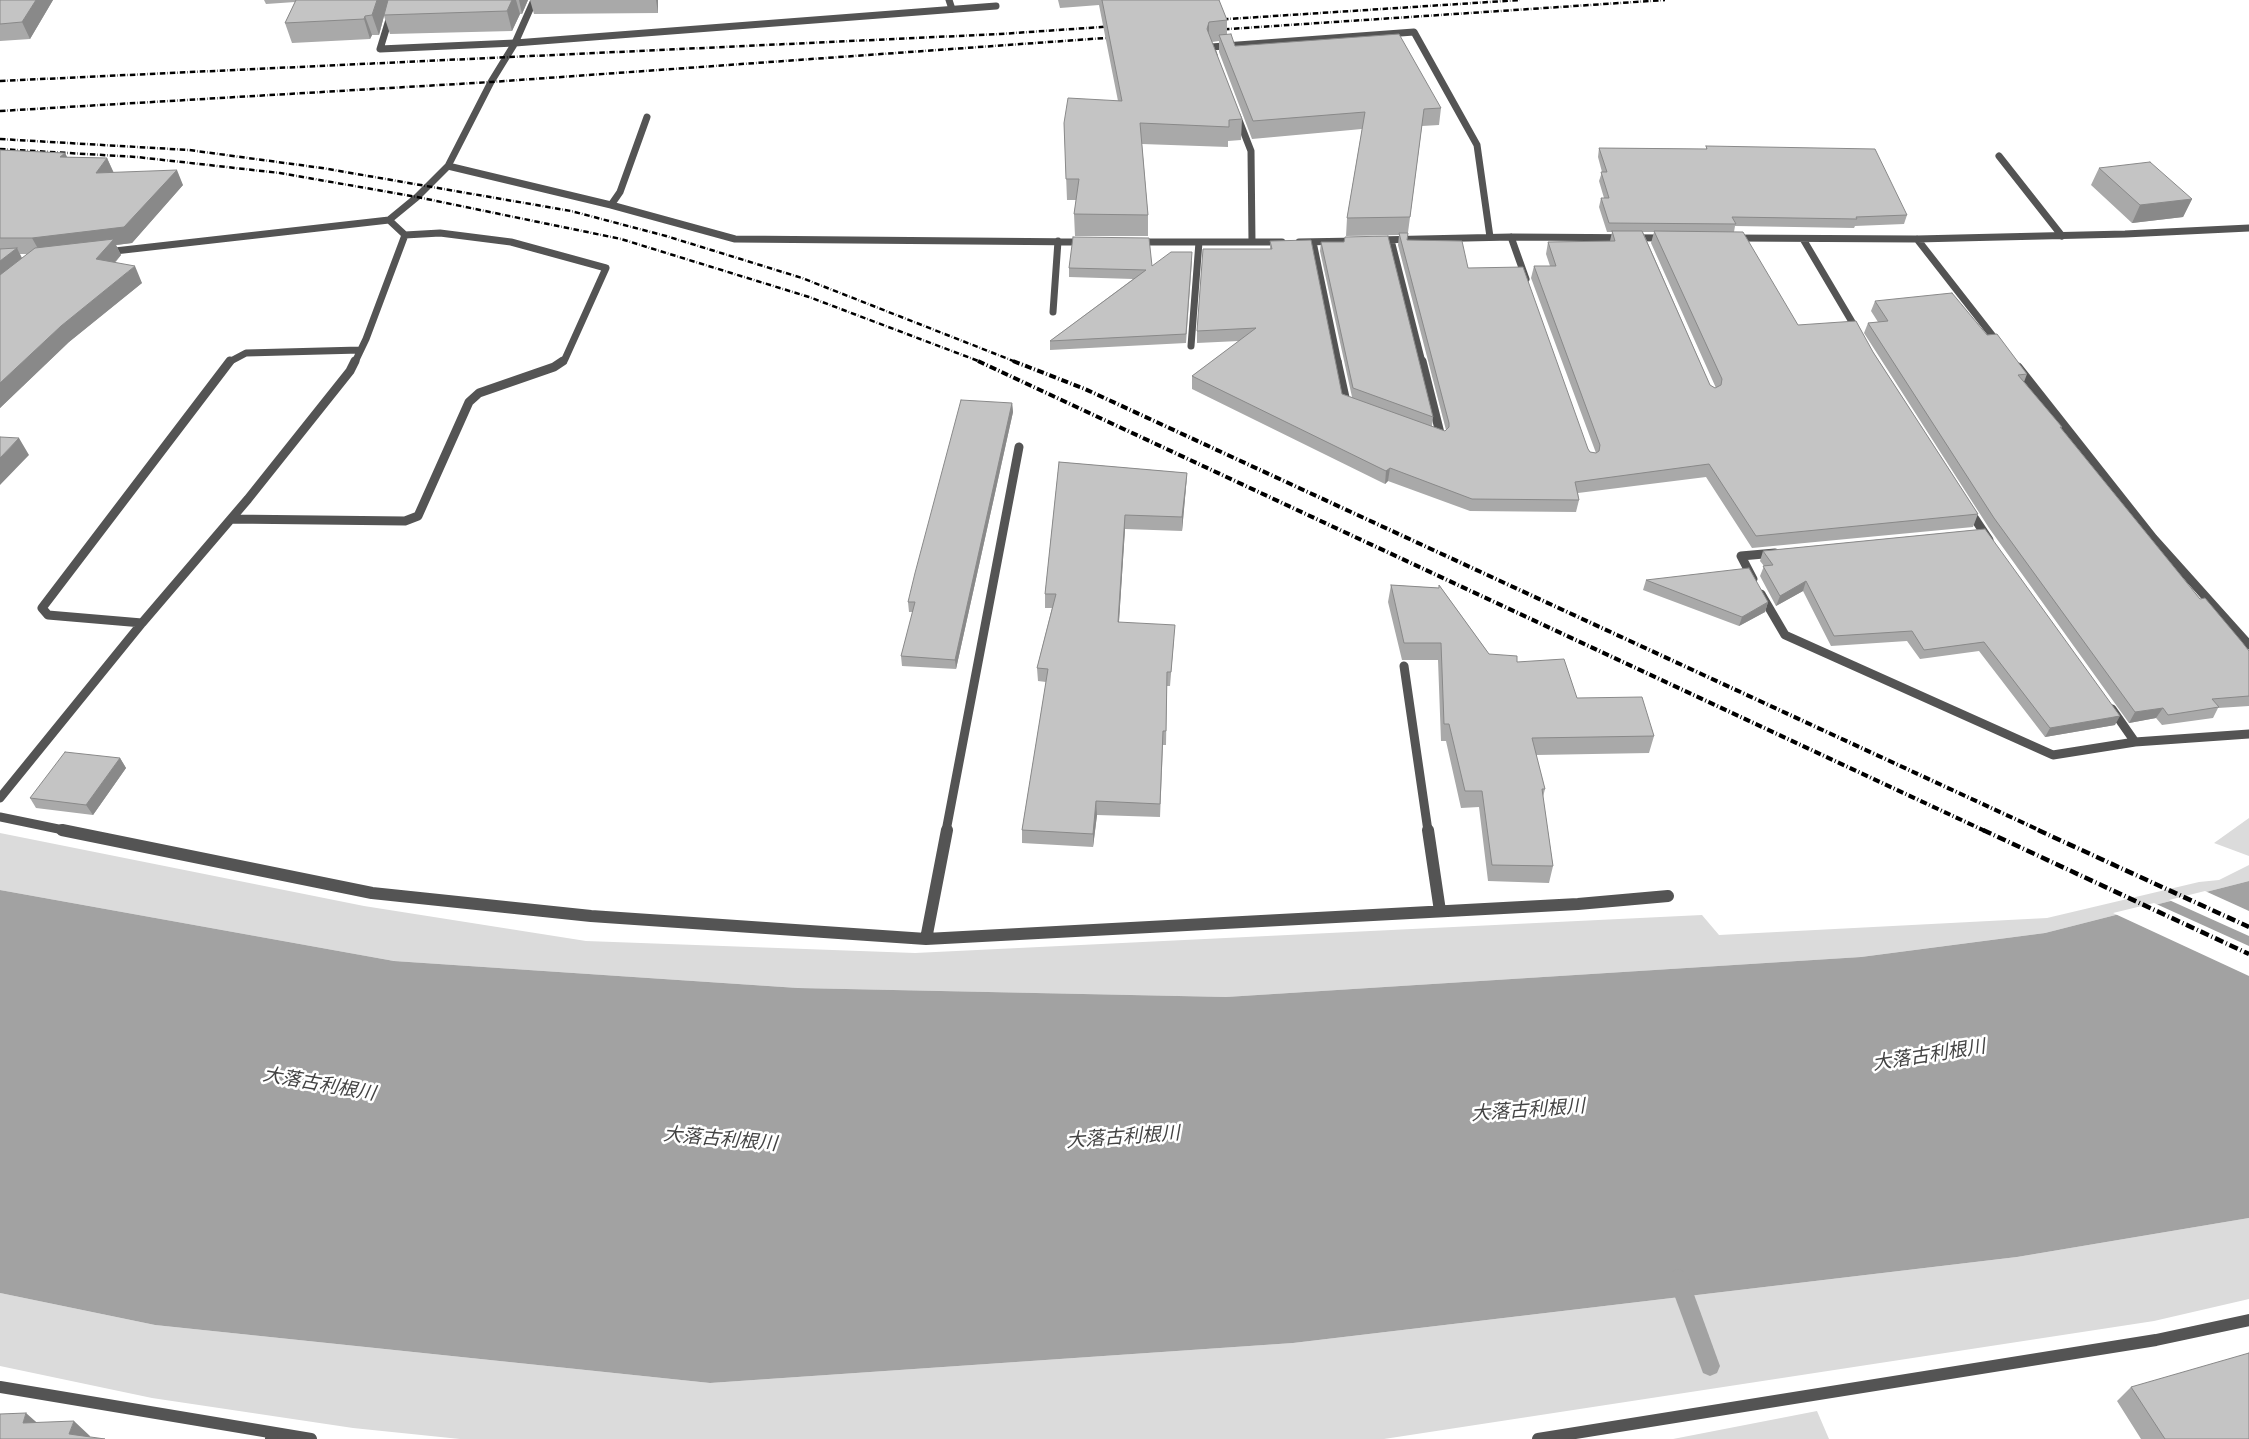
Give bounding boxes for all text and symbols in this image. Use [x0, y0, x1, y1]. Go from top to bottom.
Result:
water label: 大落古利根川 [1871, 1036, 1987, 1076]
water label: 大落古利根川 [261, 1064, 377, 1106]
water label: 大落古利根川 [1470, 1096, 1586, 1126]
water label: 大落古利根川 [1065, 1123, 1181, 1153]
water label: 大落古利根川 [662, 1124, 778, 1156]

